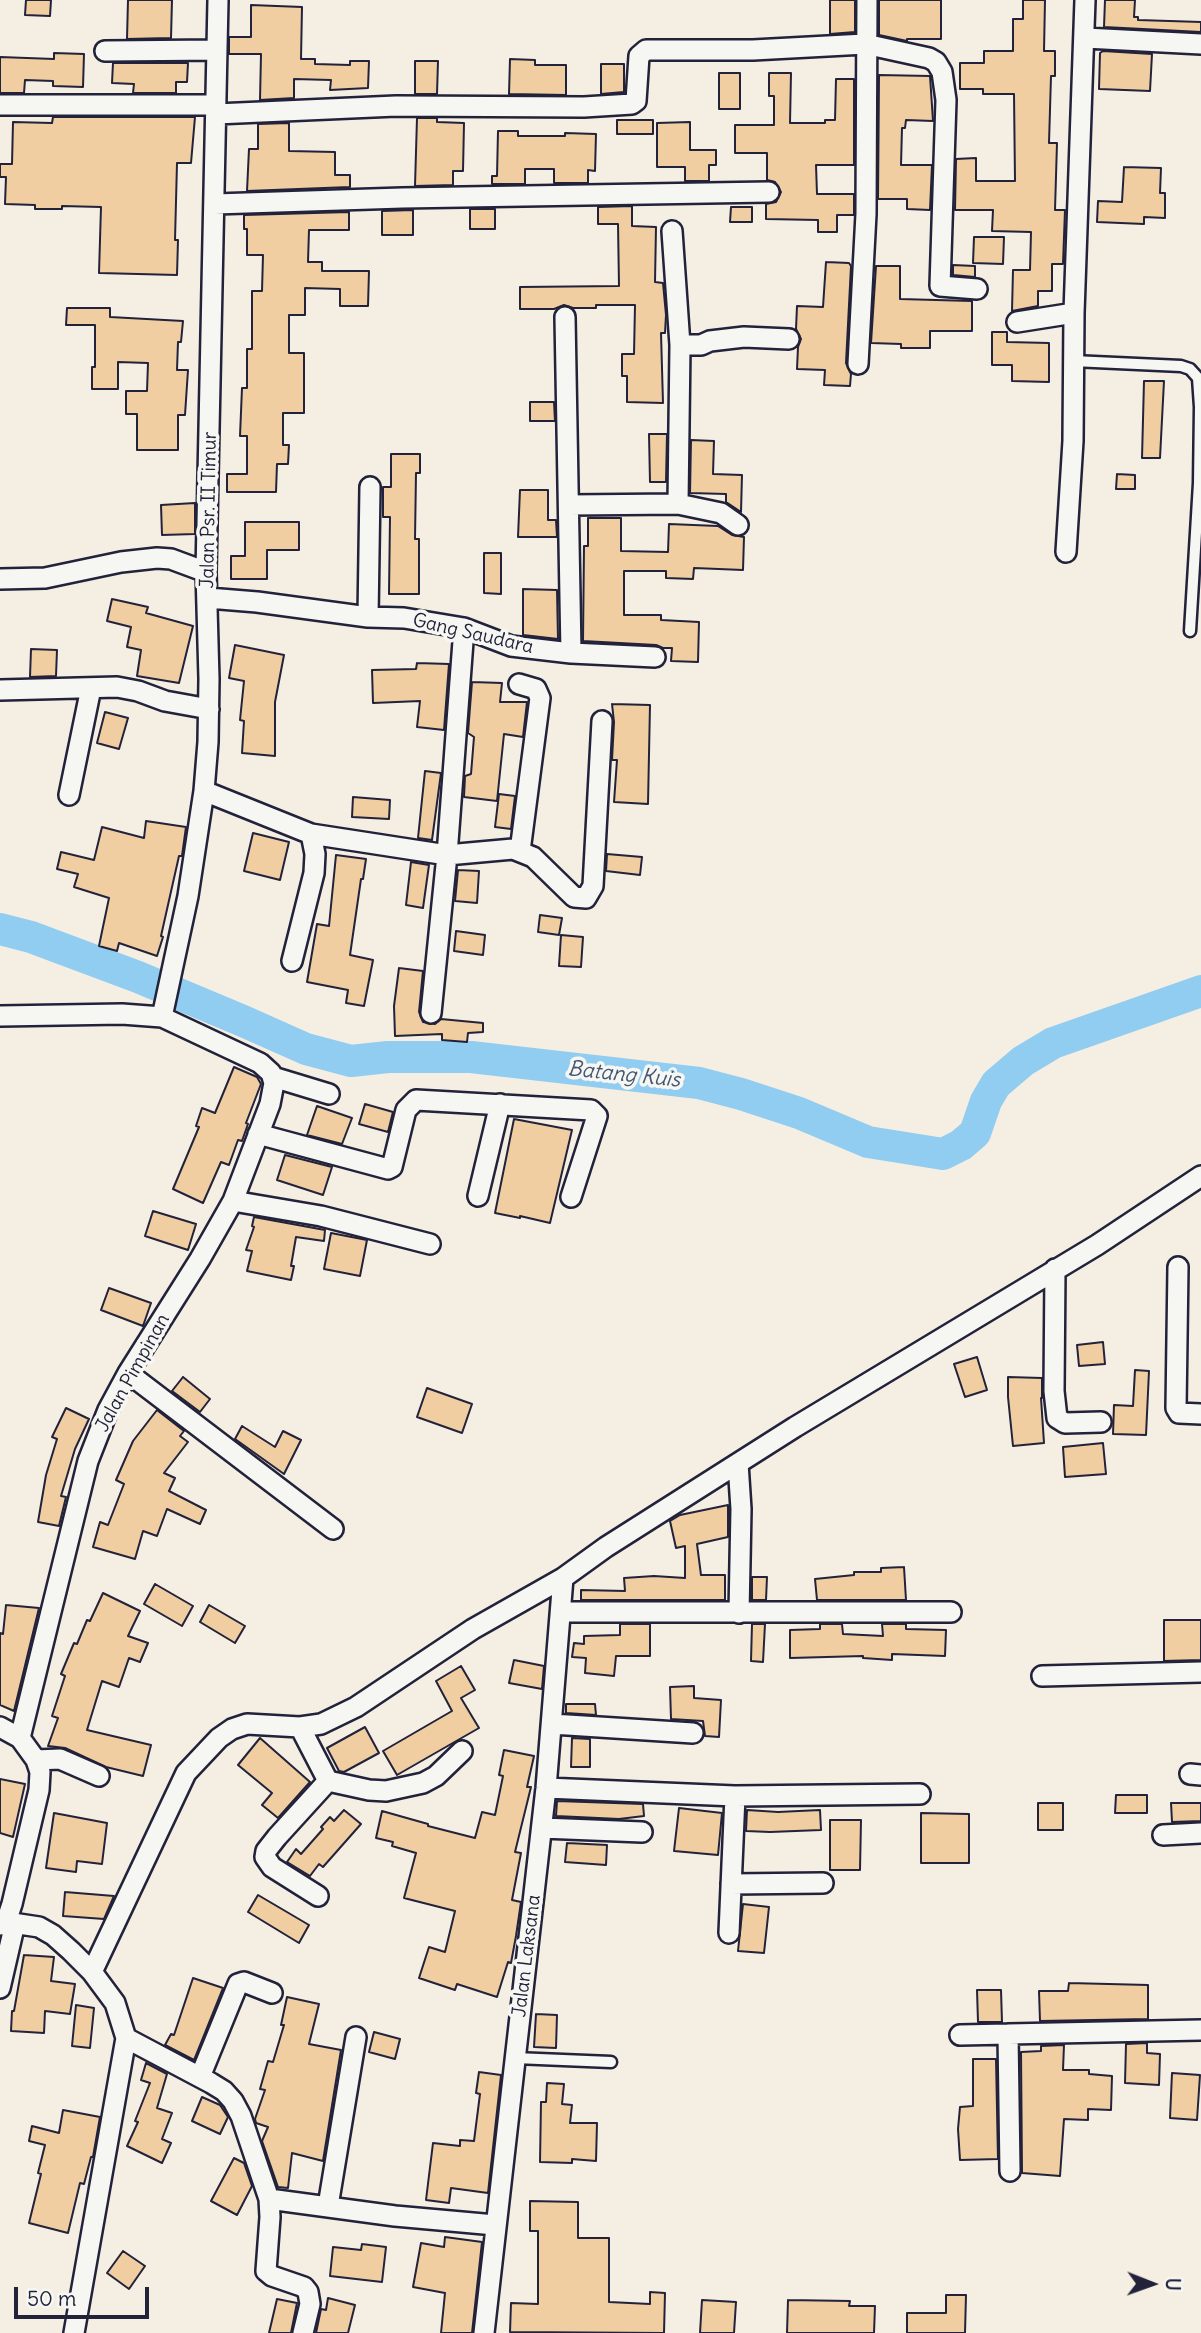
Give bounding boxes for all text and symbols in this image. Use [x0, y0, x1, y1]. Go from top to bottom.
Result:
street label: Jalan Psr. II Timur [196, 431, 222, 589]
street label: Gang Saudara [410, 609, 536, 659]
water label: Batang Kuis [567, 1057, 681, 1093]
street label: Jalan Pimpinan [91, 1310, 175, 1436]
street label: Jalan Laksana [508, 1893, 546, 2019]
north arrow [1117, 2249, 1187, 2319]
scale bar [18, 2274, 152, 2318]
text: U [1161, 2278, 1185, 2291]
text: 50 m [27, 2285, 76, 2312]

